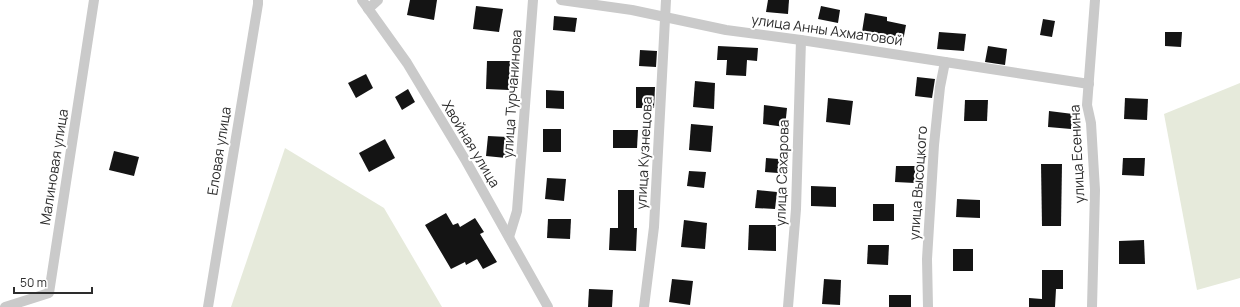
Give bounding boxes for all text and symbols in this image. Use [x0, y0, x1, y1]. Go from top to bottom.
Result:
street label: улица Анны Ахматовой [750, 9, 904, 50]
street label: улица Турчанинова [498, 29, 525, 159]
street label: улица Кузнецова [631, 96, 656, 210]
street label: Хвойная улица [438, 97, 505, 191]
street label: улица Есенина [1064, 104, 1089, 204]
street label: Еловая улица [202, 105, 235, 197]
street label: Малиновая улица [35, 107, 72, 226]
street label: улица Сахарова [770, 119, 793, 227]
street label: улица Высоцкого [904, 125, 931, 241]
scale bar [14, 269, 92, 295]
text: 50 m [20, 274, 47, 291]

